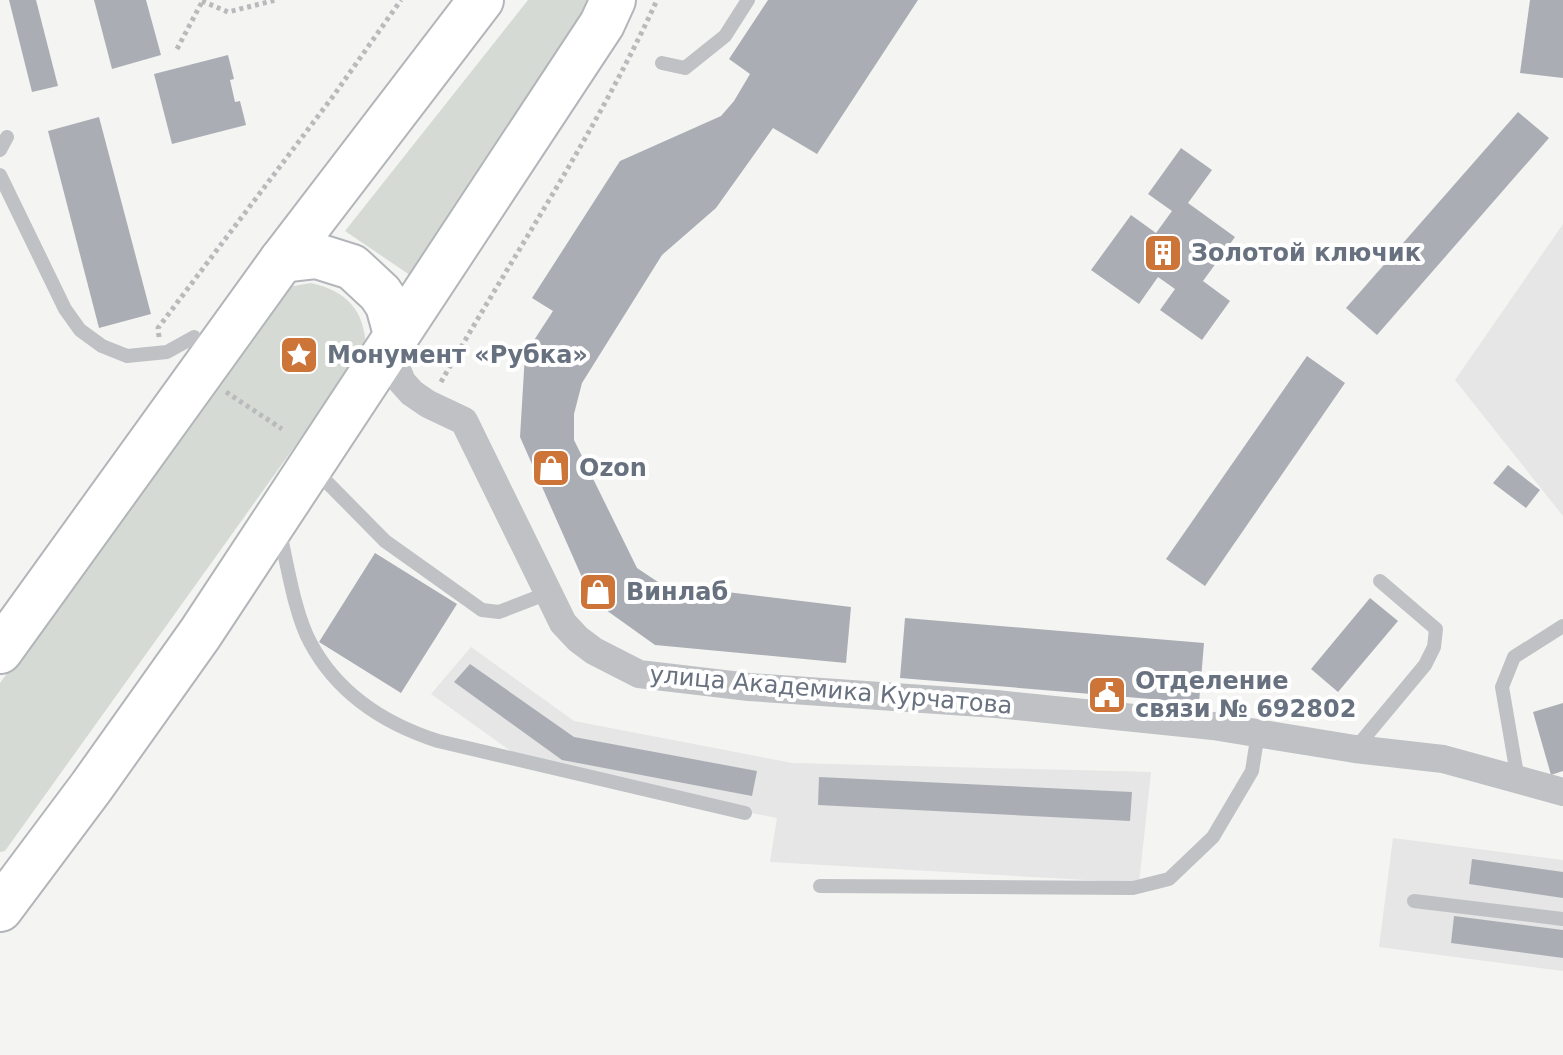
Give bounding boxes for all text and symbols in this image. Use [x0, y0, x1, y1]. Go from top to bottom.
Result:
building icon: Золотой ключик [1142, 232, 1184, 274]
place label: Золотой ключик [1191, 239, 1421, 267]
place icon: Монумент «Рубка» [278, 334, 320, 376]
place label: Монумент «Рубка» [327, 341, 588, 369]
shop icon: Ozon [530, 447, 572, 489]
place label: Ozon [579, 454, 647, 482]
shop icon: Винлаб [577, 571, 619, 613]
place label: Винлаб [626, 578, 728, 606]
street label: улица Академика Курчатова [648, 660, 1014, 720]
place label: Отделение связи № 692802 [1135, 667, 1356, 723]
public building icon: Отделение связи № 692802 [1086, 674, 1128, 716]

